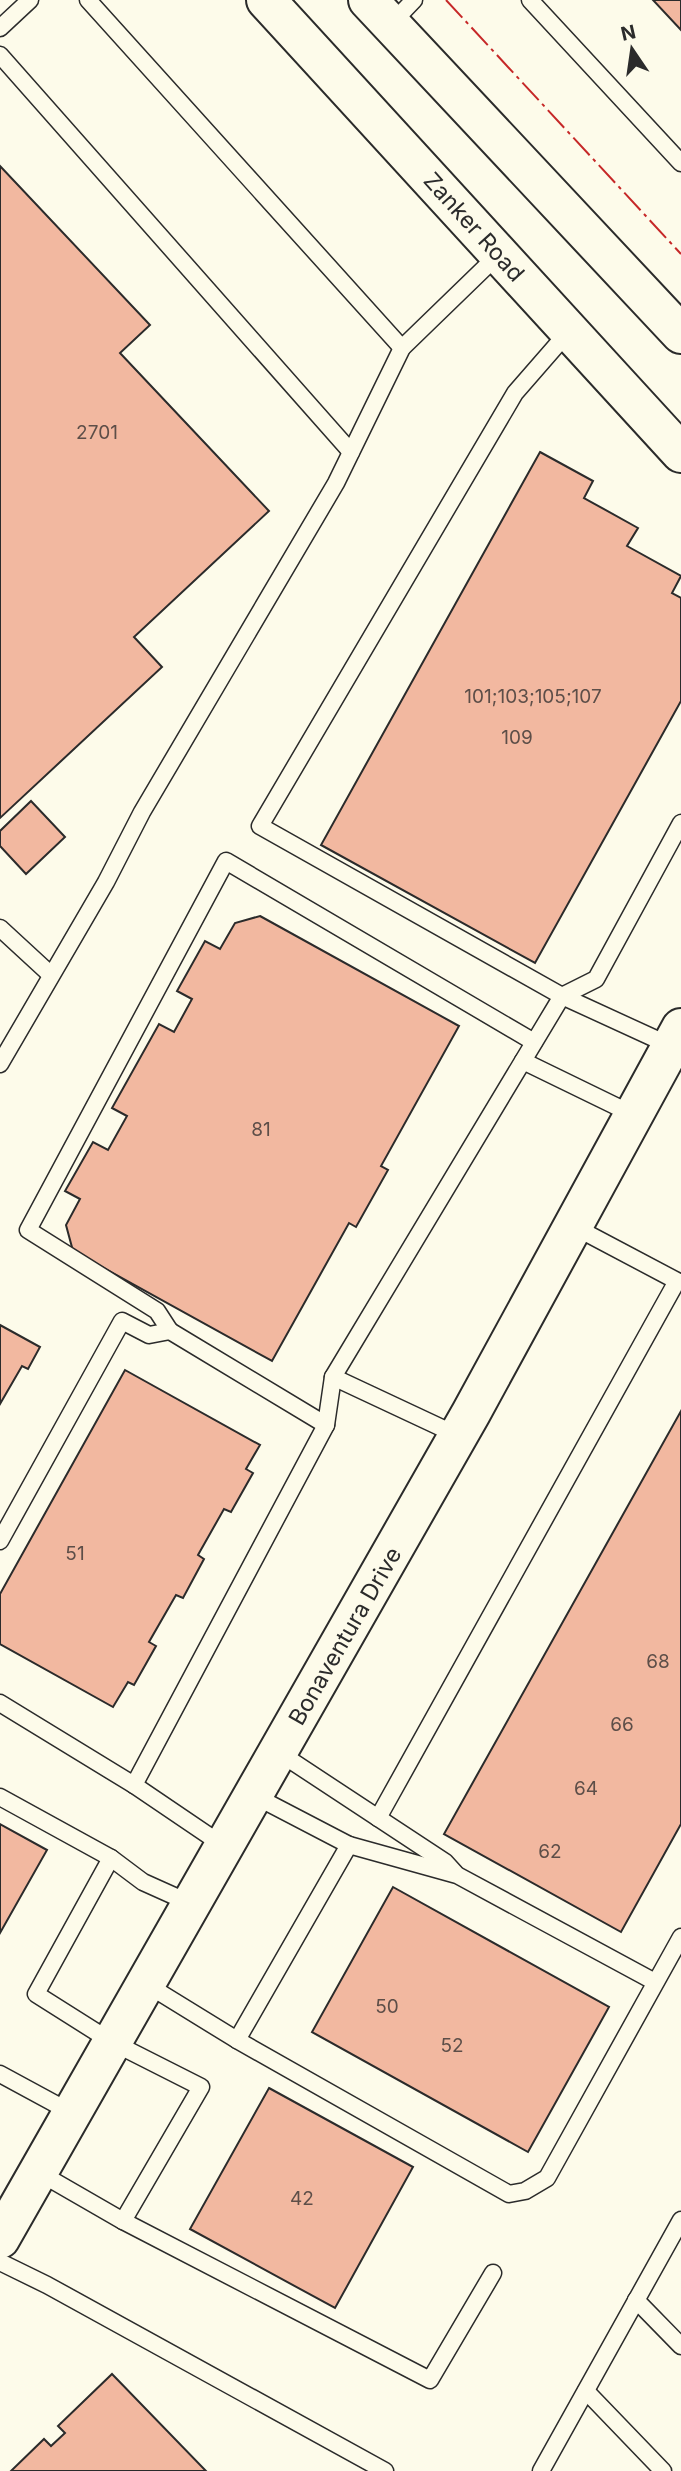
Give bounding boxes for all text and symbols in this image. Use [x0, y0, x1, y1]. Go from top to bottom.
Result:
north arrow [597, 14, 667, 84]
text: N [619, 20, 638, 46]
street label: Zanker Road [418, 167, 530, 287]
house number: 2701 [76, 421, 118, 444]
house number: 101;103;105;107 [464, 685, 602, 708]
house number: 109 [501, 726, 533, 749]
house number: 81 [251, 1118, 271, 1141]
house number: 51 [65, 1542, 85, 1565]
street label: Bonaventura Drive [283, 1542, 407, 1730]
house number: 68 [646, 1650, 670, 1673]
house number: 66 [610, 1713, 634, 1736]
house number: 64 [574, 1777, 598, 1800]
house number: 62 [538, 1840, 562, 1863]
house number: 50 [375, 1995, 399, 2018]
house number: 52 [440, 2034, 464, 2057]
house number: 42 [290, 2187, 314, 2210]

